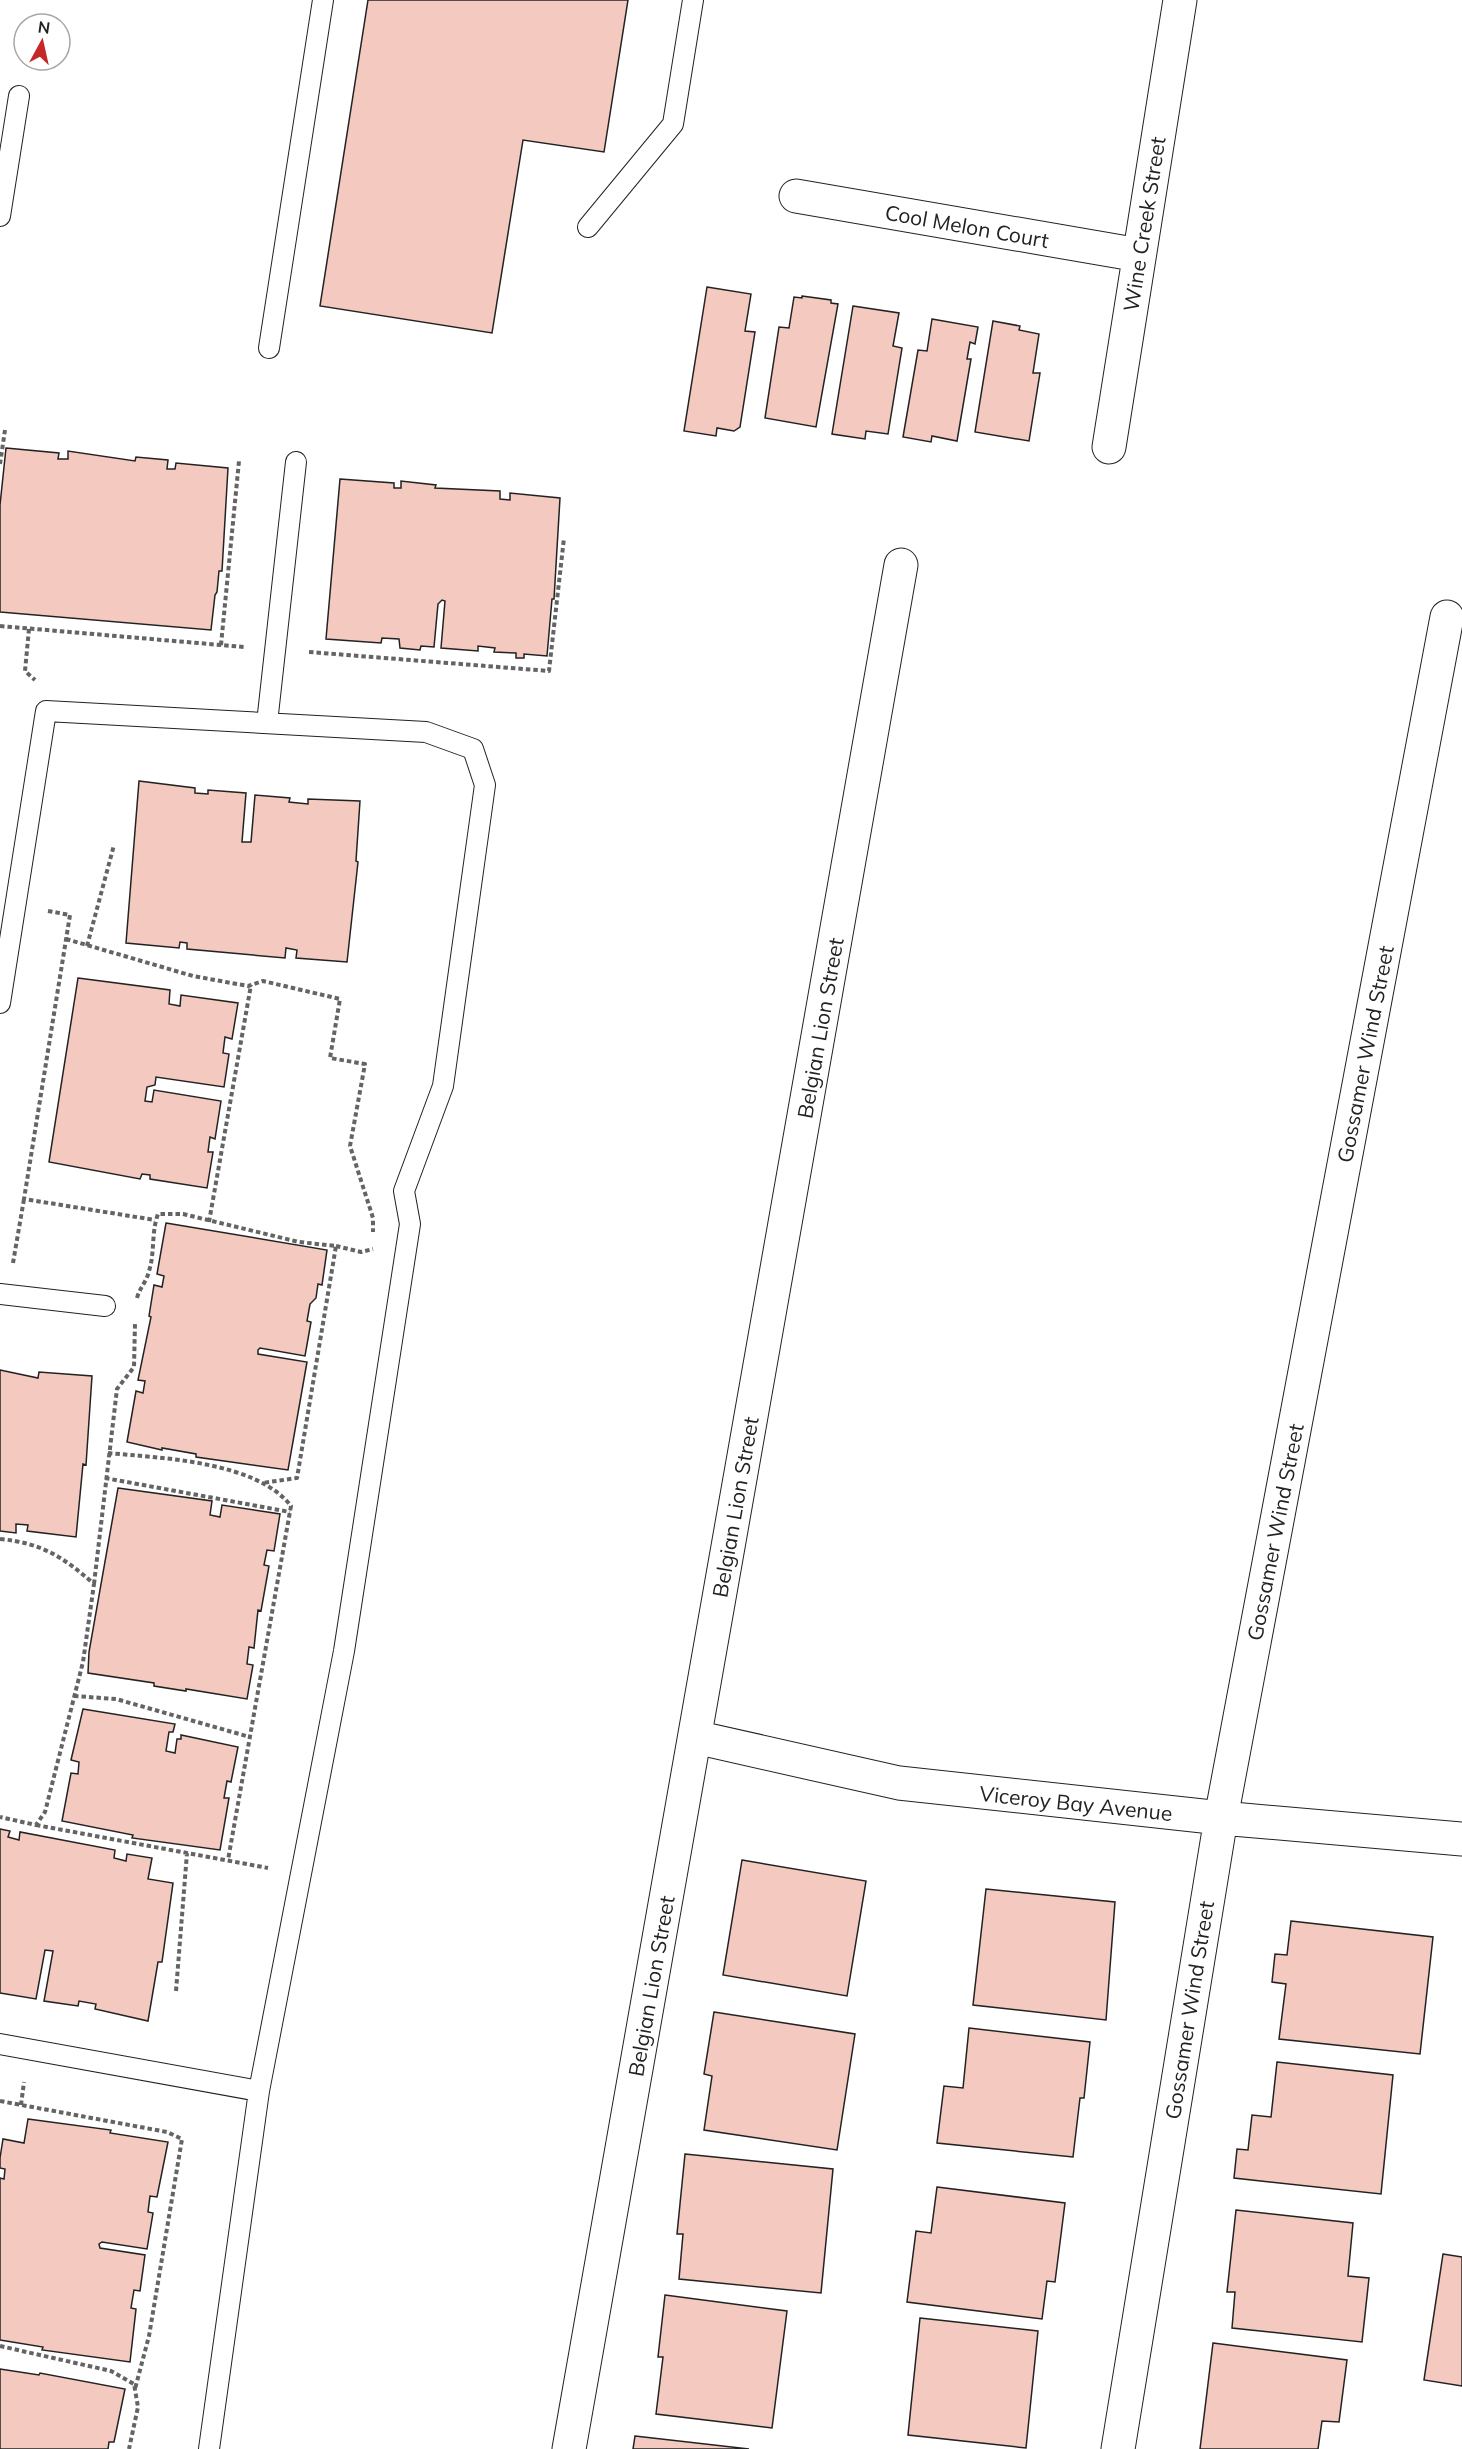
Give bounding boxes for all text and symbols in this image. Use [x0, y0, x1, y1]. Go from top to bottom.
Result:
north arrow [12, 12, 72, 72]
text: N [37, 16, 51, 38]
street label: Wine Creek Street [1117, 135, 1171, 313]
street label: Cool Melon Court [883, 199, 1051, 253]
street label: Belgian Lion Street [791, 936, 849, 1120]
street label: Gossamer Wind Street [1331, 943, 1399, 1165]
street label: Belgian Lion Street [706, 1415, 764, 1599]
street label: Gossamer Wind Street [1241, 1421, 1309, 1643]
street label: Viceroy Bay Avenue [978, 1780, 1174, 1826]
street label: Belgian Lion Street [622, 1894, 680, 2078]
street label: Gossamer Wind Street [1159, 1899, 1219, 2121]

